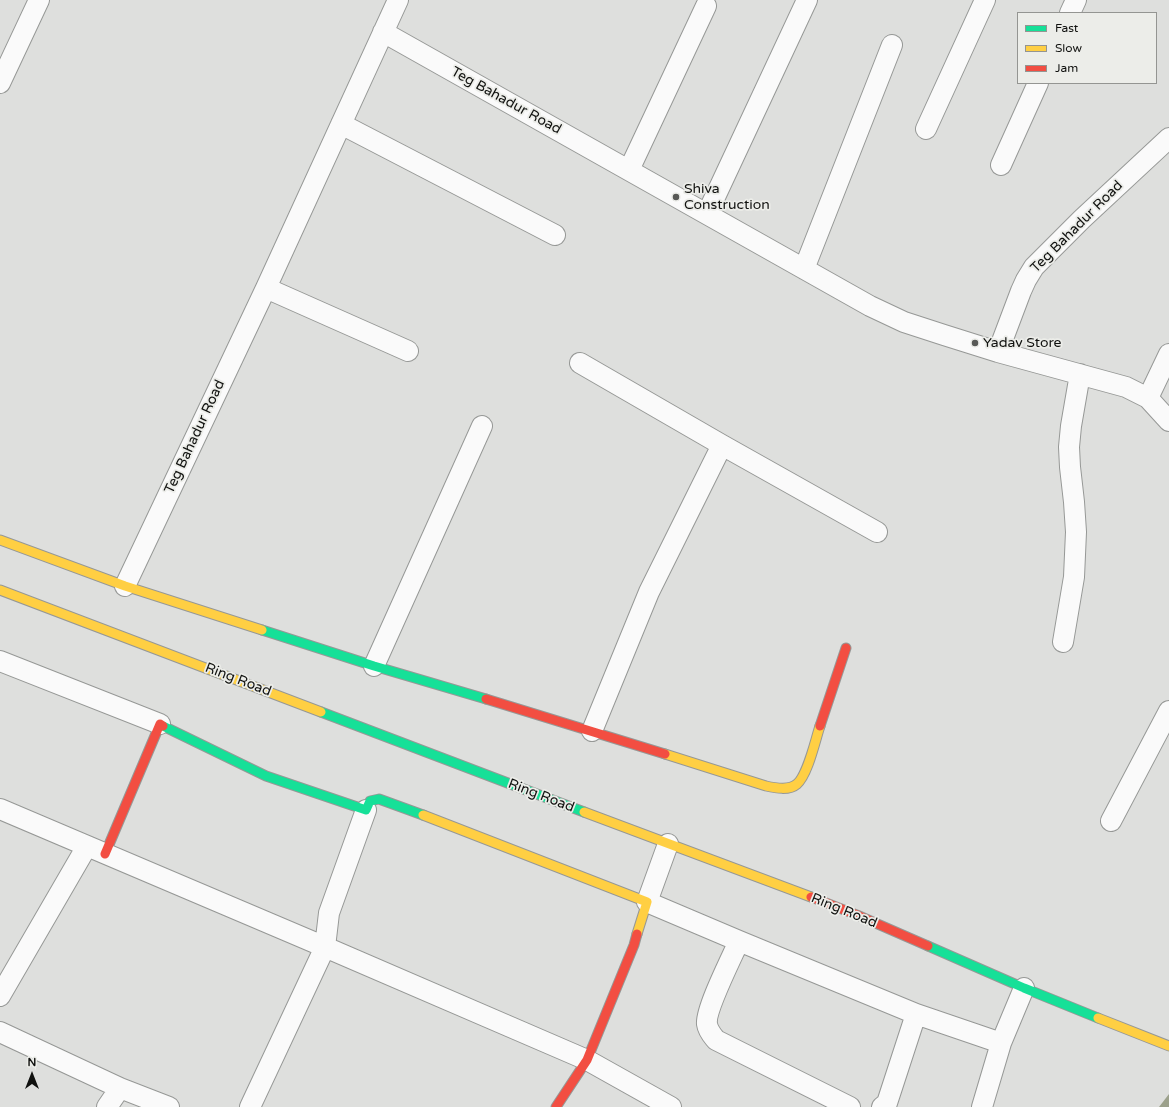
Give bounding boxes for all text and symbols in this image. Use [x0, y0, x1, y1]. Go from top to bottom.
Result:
legend [1017, 12, 1157, 84]
text: Fast [1055, 21, 1078, 35]
text: Slow [1055, 41, 1082, 55]
text: Jam [1055, 61, 1078, 75]
street label: Teg Bahadur Road [448, 64, 564, 138]
street label: Teg Bahadur Road [1027, 177, 1127, 277]
place label: Shiva Construction [684, 181, 770, 214]
marker: Shiva Construction [671, 192, 681, 202]
place label: Yadav Store [983, 335, 1061, 351]
marker: Yadav Store [970, 338, 980, 348]
street label: Teg Bahadur Road [161, 377, 229, 497]
street label: Ring Road [202, 660, 274, 700]
street label: Ring Road [505, 776, 577, 816]
street label: Ring Road [809, 890, 879, 932]
north arrow [12, 1055, 52, 1095]
text: N [28, 1056, 36, 1069]

